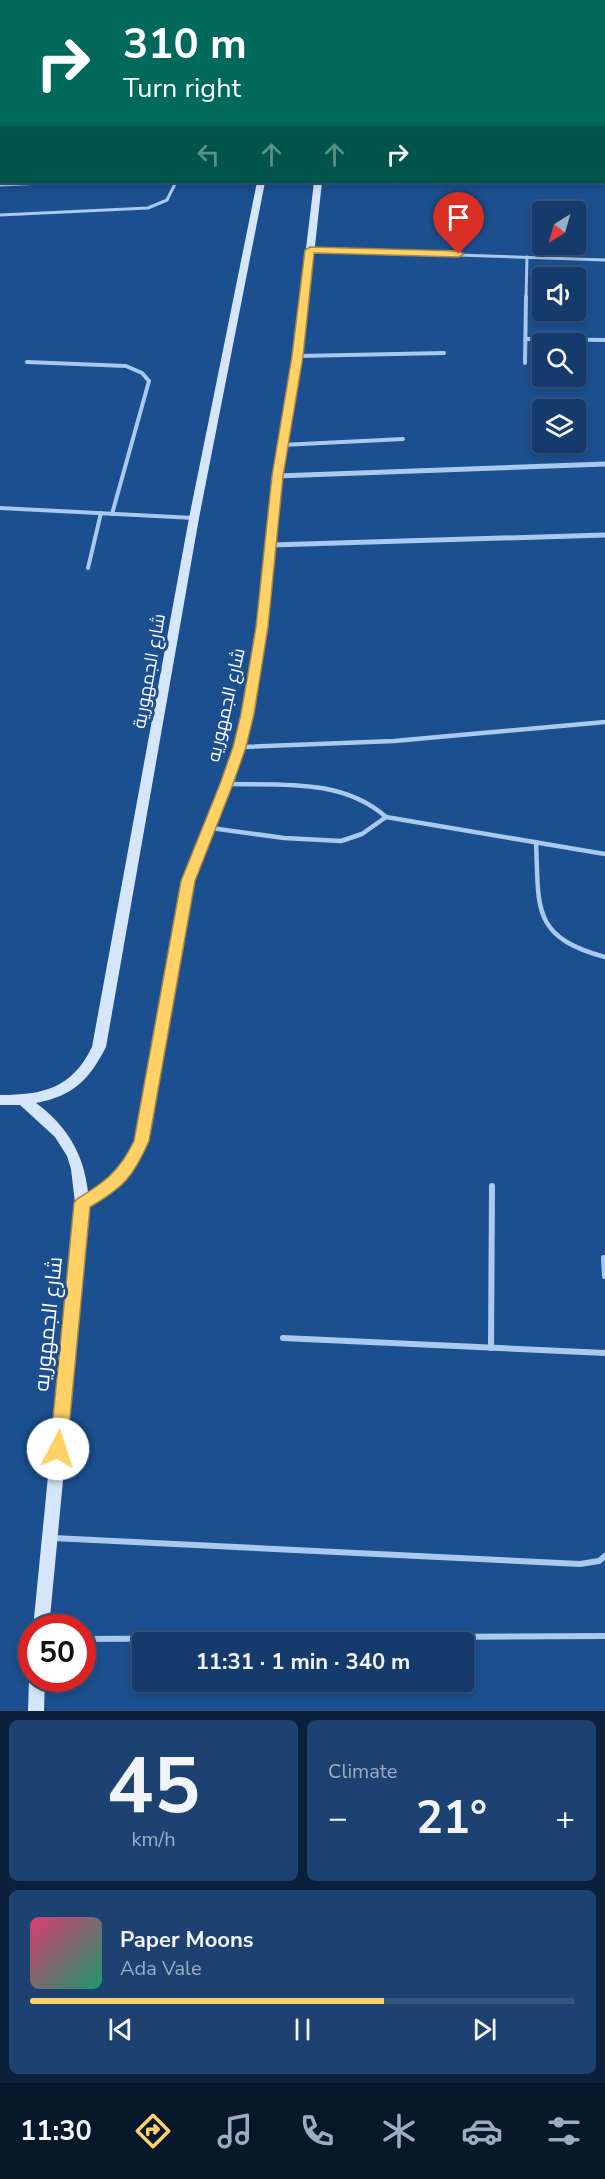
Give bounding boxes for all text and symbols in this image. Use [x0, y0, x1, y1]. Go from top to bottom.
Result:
text: 310 m [123, 16, 247, 73]
icon: right [24, 24, 102, 102]
text: Turn right [123, 70, 241, 107]
icon: left [192, 138, 225, 171]
icon: ahead [255, 138, 288, 171]
icon: ahead [318, 138, 351, 171]
icon: right [381, 138, 414, 171]
pin [433, 192, 484, 254]
icon: arrive [442, 201, 475, 234]
north arrow [532, 201, 586, 255]
map controls [532, 201, 586, 453]
button: sound [532, 267, 586, 321]
button: search [532, 333, 586, 387]
button: layers [532, 399, 586, 453]
street label: شارع الجمهورية [127, 612, 171, 730]
street label: شارع الجمهوريه [201, 646, 251, 764]
street label: شارع الجمهوريه [27, 1255, 69, 1393]
position arrow [26, 1417, 90, 1481]
speed limit sign: 50 [18, 1614, 96, 1692]
text: 11:31 · 1 min · 340 m [196, 1647, 410, 1677]
text: 45 [107, 1733, 200, 1840]
text: Climate [328, 1758, 397, 1785]
text: 21° [416, 1788, 487, 1849]
text: − [328, 1796, 348, 1841]
text: + [555, 1796, 575, 1841]
text: km/h [131, 1826, 176, 1853]
text: Paper Moons [120, 1925, 254, 1955]
text: Ada Vale [120, 1955, 202, 1982]
icon: previous [104, 2013, 137, 2046]
icon: pause [286, 2013, 319, 2046]
icon: next [468, 2013, 501, 2046]
icon: directions [132, 2110, 174, 2152]
icon: music [214, 2110, 256, 2152]
icon: phone [296, 2110, 338, 2152]
icon: climate [378, 2110, 420, 2152]
icon: car [461, 2110, 503, 2152]
icon: filters [543, 2110, 585, 2152]
text: 11:30 [20, 2113, 92, 2150]

